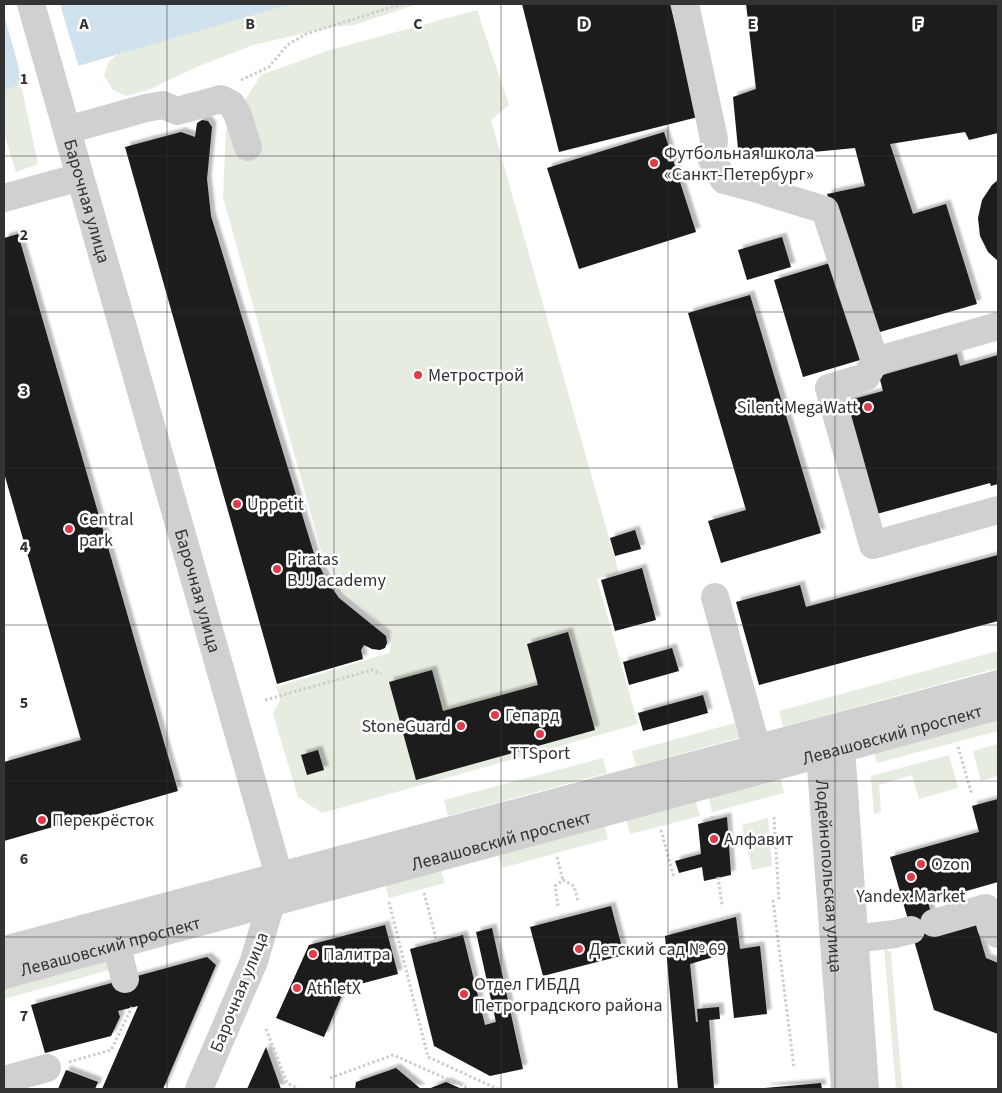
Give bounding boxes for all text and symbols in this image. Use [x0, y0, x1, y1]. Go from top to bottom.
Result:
text: A [78, 13, 89, 35]
text: B [245, 13, 255, 35]
text: C [413, 13, 423, 35]
text: D [579, 13, 589, 35]
text: E [748, 13, 756, 35]
text: F [914, 13, 922, 35]
text: 1 [20, 68, 28, 90]
street label: Барочная улица [57, 136, 116, 266]
place label: Футбольная школа «Санкт-Петербург» [664, 141, 814, 187]
marker: Футбольная школа «Санкт-Петербург» [648, 157, 660, 169]
text: 2 [20, 224, 28, 246]
place label: Метрострой [428, 363, 524, 388]
marker: Метрострой [412, 369, 424, 381]
text: 3 [20, 380, 28, 402]
place label: Silent MegaWatt [737, 395, 858, 420]
marker: Silent MegaWatt [862, 401, 874, 413]
place label: Uppetit [247, 492, 304, 517]
marker: Uppetit [231, 498, 243, 510]
place label: Central park [79, 507, 134, 553]
marker: Central park [63, 523, 75, 535]
street label: Барочная улица [168, 526, 227, 656]
text: 4 [20, 536, 29, 558]
place label: Piratas BJJ academy [287, 547, 386, 593]
marker: Piratas BJJ academy [271, 563, 283, 575]
text: 5 [20, 692, 28, 714]
street label: Левашовский проспект [799, 699, 985, 771]
place label: Гепард [505, 703, 560, 728]
marker: Гепард [489, 709, 501, 721]
place label: StoneGuard [361, 714, 451, 739]
marker: StoneGuard [455, 720, 467, 732]
marker: TTSport [534, 728, 546, 740]
place label: TTSport [510, 741, 570, 766]
street label: Лодейнопольская улица [809, 778, 848, 974]
street label: Левашовский проспект [408, 805, 594, 877]
place label: Перекрёсток [52, 808, 154, 833]
marker: Перекрёсток [36, 814, 48, 826]
place label: Алфавит [724, 827, 793, 852]
marker: Алфавит [708, 833, 720, 845]
text: 6 [20, 848, 28, 870]
place label: Ozon [931, 852, 970, 877]
marker: Ozon [915, 858, 927, 870]
marker: Yandex.Market [905, 871, 917, 883]
place label: Yandex.Market [855, 884, 966, 909]
street label: Левашовский проспект [17, 910, 203, 983]
street label: Барочная улица [204, 928, 275, 1056]
place label: Детский сад № 69 [589, 937, 726, 962]
place label: Палитра [323, 942, 391, 967]
marker: Детский сад № 69 [573, 943, 585, 955]
marker: Палитра [307, 948, 319, 960]
place label: Отдел ГИБДД Петроградского района [474, 972, 663, 1018]
place label: AthletX [307, 976, 361, 1001]
marker: AthletX [291, 982, 303, 994]
marker: Отдел ГИБДД Петроградского района [458, 988, 470, 1000]
text: 7 [20, 1005, 28, 1027]

